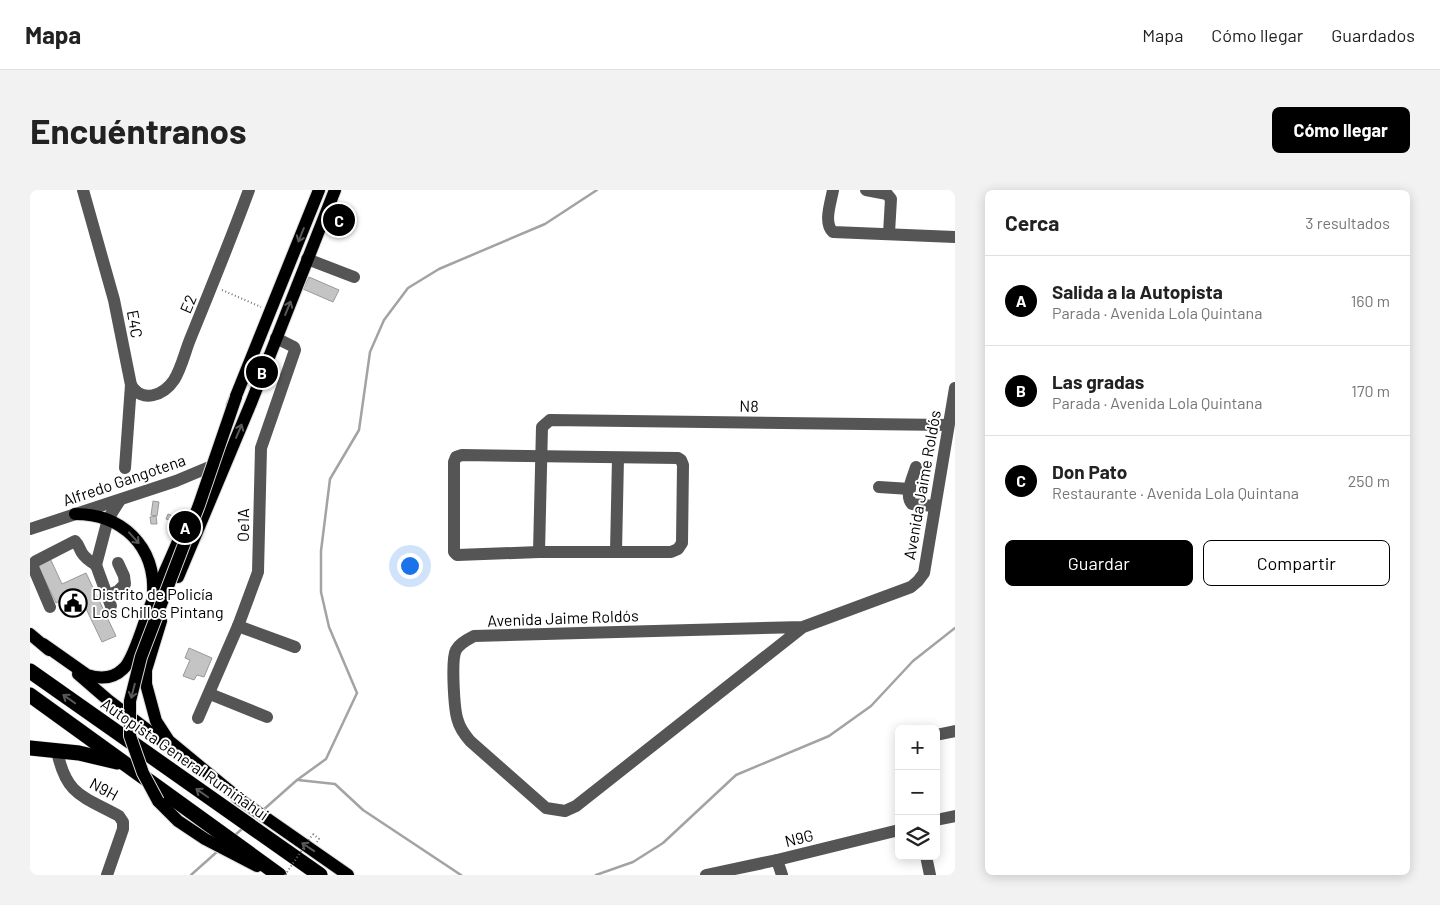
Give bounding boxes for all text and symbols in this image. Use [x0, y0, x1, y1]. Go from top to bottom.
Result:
text: Mapa [25, 20, 81, 49]
text: Mapa [1142, 24, 1183, 46]
text: Cómo llegar [1211, 24, 1303, 46]
text: Guardados [1331, 24, 1415, 46]
button: Cómo llegar [1272, 107, 1410, 153]
text: Encuéntranos [30, 109, 247, 151]
pin: C [323, 201, 355, 239]
text: Cerca [1005, 210, 1059, 235]
text: 3 resultados [1305, 213, 1390, 232]
one-way arrow [296, 227, 305, 242]
text: Salida a la Autopista [1052, 280, 1223, 303]
text: A [1016, 291, 1026, 310]
text: 160 m [1351, 291, 1390, 310]
street label: E2 [175, 292, 200, 316]
one-way arrow [284, 301, 293, 316]
text: Parada · Avenida Lola Quintana [1052, 303, 1262, 322]
street label: E4C [124, 308, 147, 339]
pin: B [246, 353, 278, 391]
text: Las gradas [1052, 370, 1144, 393]
text: B [1016, 381, 1026, 400]
text: 170 m [1351, 381, 1390, 400]
text: Parada · Avenida Lola Quintana [1052, 393, 1262, 412]
street label: N8 [739, 396, 759, 415]
street label: Avenida Jaime Roldós [899, 409, 944, 561]
one-way arrow [234, 424, 244, 439]
street label: Alfredo Gangotena [60, 450, 188, 509]
text: Don Pato [1052, 460, 1127, 483]
text: C [1016, 471, 1026, 490]
text: 250 m [1348, 471, 1390, 490]
text: Restaurante · Avenida Lola Quintana [1052, 483, 1299, 502]
pin: A [169, 508, 201, 546]
street label: Oe1A [233, 508, 252, 542]
one-way arrow [128, 532, 140, 545]
button: Guardar [1005, 540, 1193, 586]
button: Compartir [1203, 540, 1390, 586]
your location [397, 553, 423, 579]
place label: Distrito de Policía Los Chillos Pintang [92, 584, 223, 621]
public building icon: Distrito de Policía Los Chillos Pintang [58, 588, 88, 618]
street label: Avenida Jaime Roldós [487, 605, 639, 630]
one-way arrow [127, 682, 137, 698]
street label: Autopista General Rumiñahui [98, 693, 273, 824]
one-way arrow [63, 694, 77, 704]
map controls [895, 725, 940, 860]
button: + [895, 725, 940, 770]
button: − [895, 770, 940, 815]
street label: N9H [87, 773, 122, 804]
one-way arrow [195, 788, 209, 798]
button: layers [895, 815, 940, 860]
street label: N9G [783, 825, 815, 850]
one-way arrow [301, 842, 315, 852]

